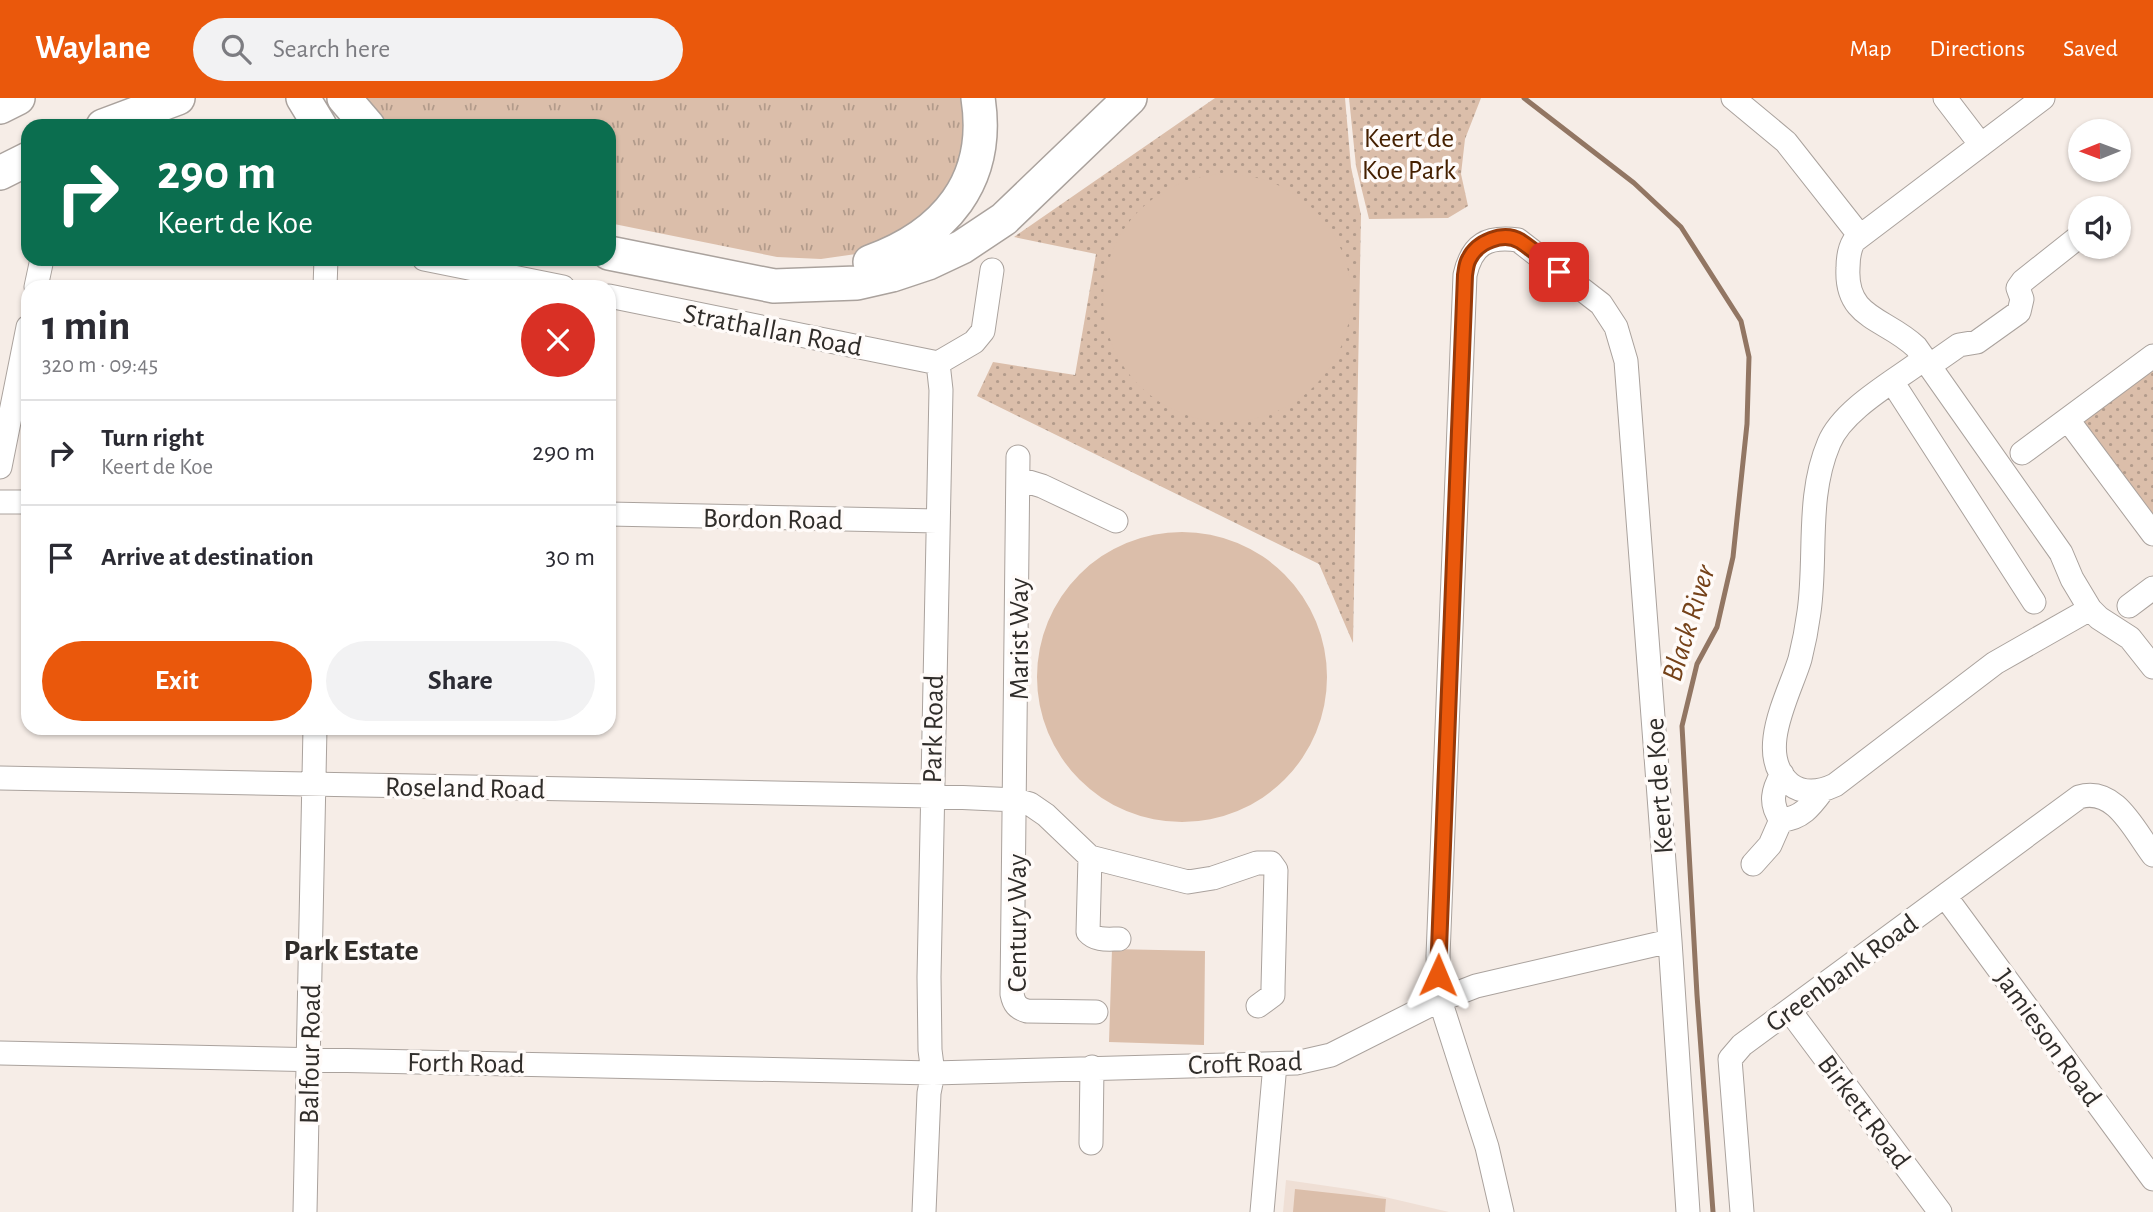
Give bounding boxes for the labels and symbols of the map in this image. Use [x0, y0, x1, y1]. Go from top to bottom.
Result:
north arrow [2068, 119, 2132, 182]
park label: Keert de Koe Park [1362, 125, 1456, 185]
pin [1529, 242, 1589, 302]
street label: Strathallan Road [681, 300, 864, 362]
street label: Bordon Road [703, 505, 843, 535]
water label: Black River [1657, 561, 1721, 685]
street label: Marist Way [1006, 578, 1034, 700]
street label: Park Road [919, 674, 949, 784]
street label: Keert de Koe [1641, 717, 1679, 855]
street label: Roseland Road [385, 774, 545, 804]
street label: Century Way [1004, 854, 1032, 992]
street label: Greenbank Road [1761, 909, 1923, 1038]
district label: Park Estate [283, 936, 419, 966]
position arrow [1401, 938, 1475, 1012]
street label: Jamieson Road [1989, 965, 2106, 1112]
street label: Balfour Road [296, 984, 326, 1124]
street label: Croft Road [1188, 1048, 1303, 1080]
street label: Forth Road [407, 1049, 525, 1079]
street label: Birkett Road [1812, 1050, 1915, 1174]

